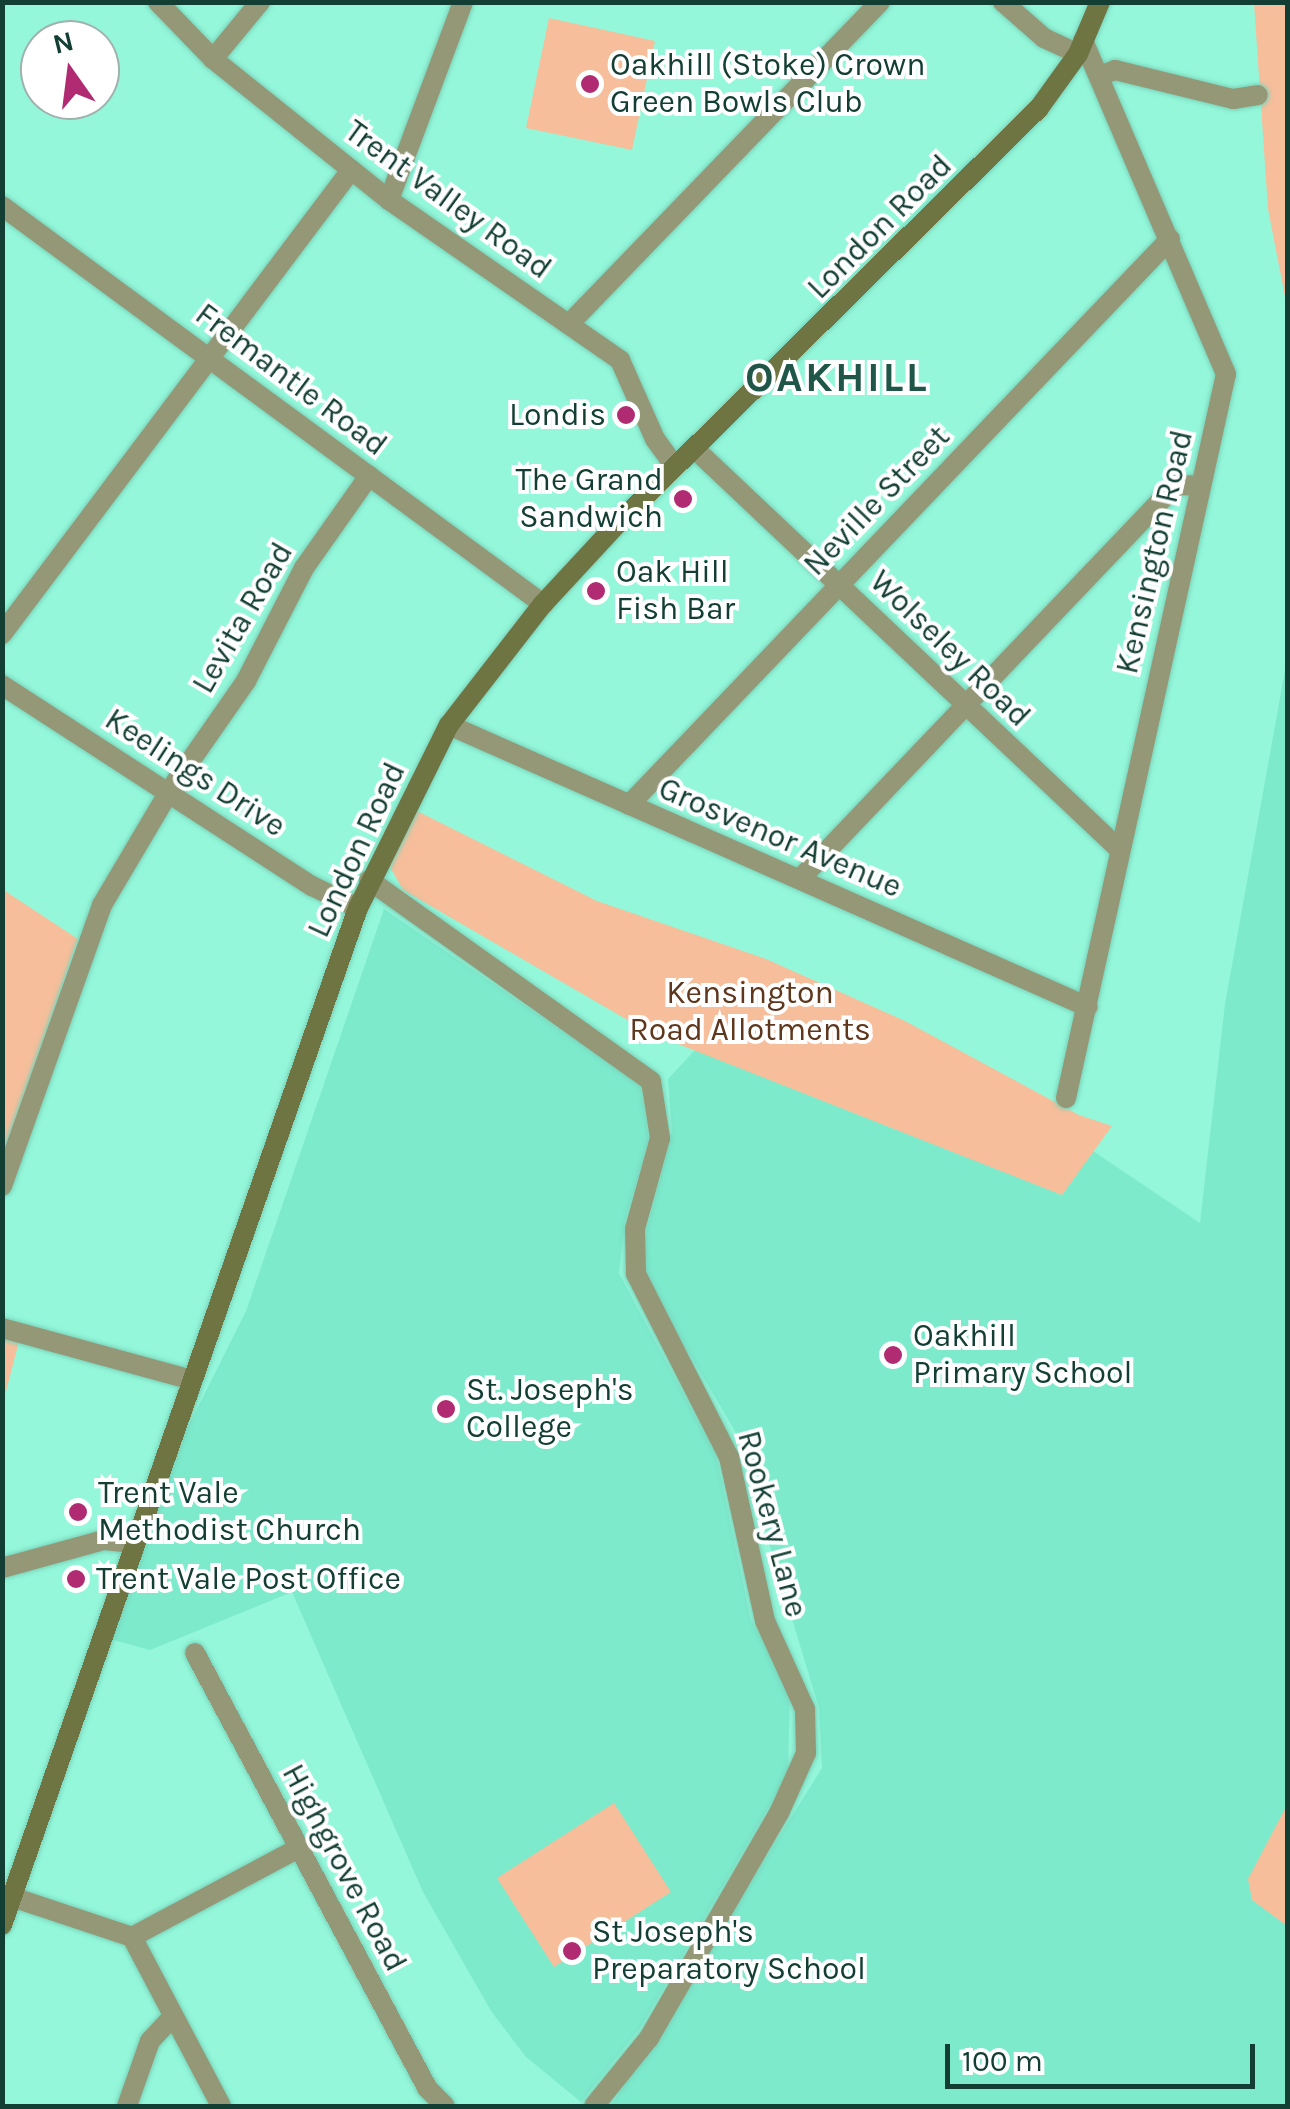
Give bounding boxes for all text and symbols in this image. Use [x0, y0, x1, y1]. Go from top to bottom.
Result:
north arrow [20, 20, 120, 120]
text: N [49, 24, 77, 61]
place label: Oakhill (Stoke) Crown Green Bowls Club [610, 47, 926, 122]
marker: Oakhill (Stoke) Crown Green Bowls Club [579, 73, 601, 95]
street label: Trent Valley Road [337, 112, 559, 288]
street label: London Road [800, 147, 960, 307]
street label: Fremantle Road [187, 295, 395, 465]
district label: OAKHILL [745, 352, 929, 402]
place label: Londis [509, 396, 606, 434]
marker: Londis [615, 404, 637, 426]
street label: Neville Street [796, 418, 958, 584]
street label: Kensington Road [1108, 426, 1202, 678]
place label: The Grand Sandwich [516, 462, 663, 537]
marker: The Grand Sandwich [672, 488, 694, 510]
street label: Levita Road [184, 536, 302, 700]
place label: Oak Hill Fish Bar [616, 554, 735, 629]
street label: Wolseley Road [862, 563, 1038, 735]
marker: Oak Hill Fish Bar [585, 580, 607, 602]
street label: Keelings Drive [98, 700, 292, 846]
street label: London Road [300, 756, 414, 944]
street label: Grosvenor Avenue [653, 769, 907, 907]
park label: Kensington Road Allotments [629, 975, 871, 1050]
place label: Oakhill Primary School [913, 1318, 1133, 1393]
marker: Oakhill Primary School [882, 1344, 904, 1366]
place label: St. Joseph's College [466, 1372, 634, 1447]
marker: St. Joseph's College [435, 1398, 457, 1420]
street label: Rookery Lane [729, 1427, 815, 1621]
place label: Trent Vale Methodist Church [98, 1475, 361, 1550]
marker: Trent Vale Methodist Church [67, 1501, 89, 1523]
place label: Trent Vale Post Office [96, 1560, 401, 1598]
marker: Trent Vale Post Office [65, 1568, 87, 1590]
street label: Highgrove Road [273, 1758, 415, 1978]
place label: St Joseph's Preparatory School [592, 1914, 866, 1989]
marker: St Joseph's Preparatory School [561, 1940, 583, 1962]
scale bar [950, 2024, 1260, 2086]
text: 100 m [962, 2043, 1043, 2079]

